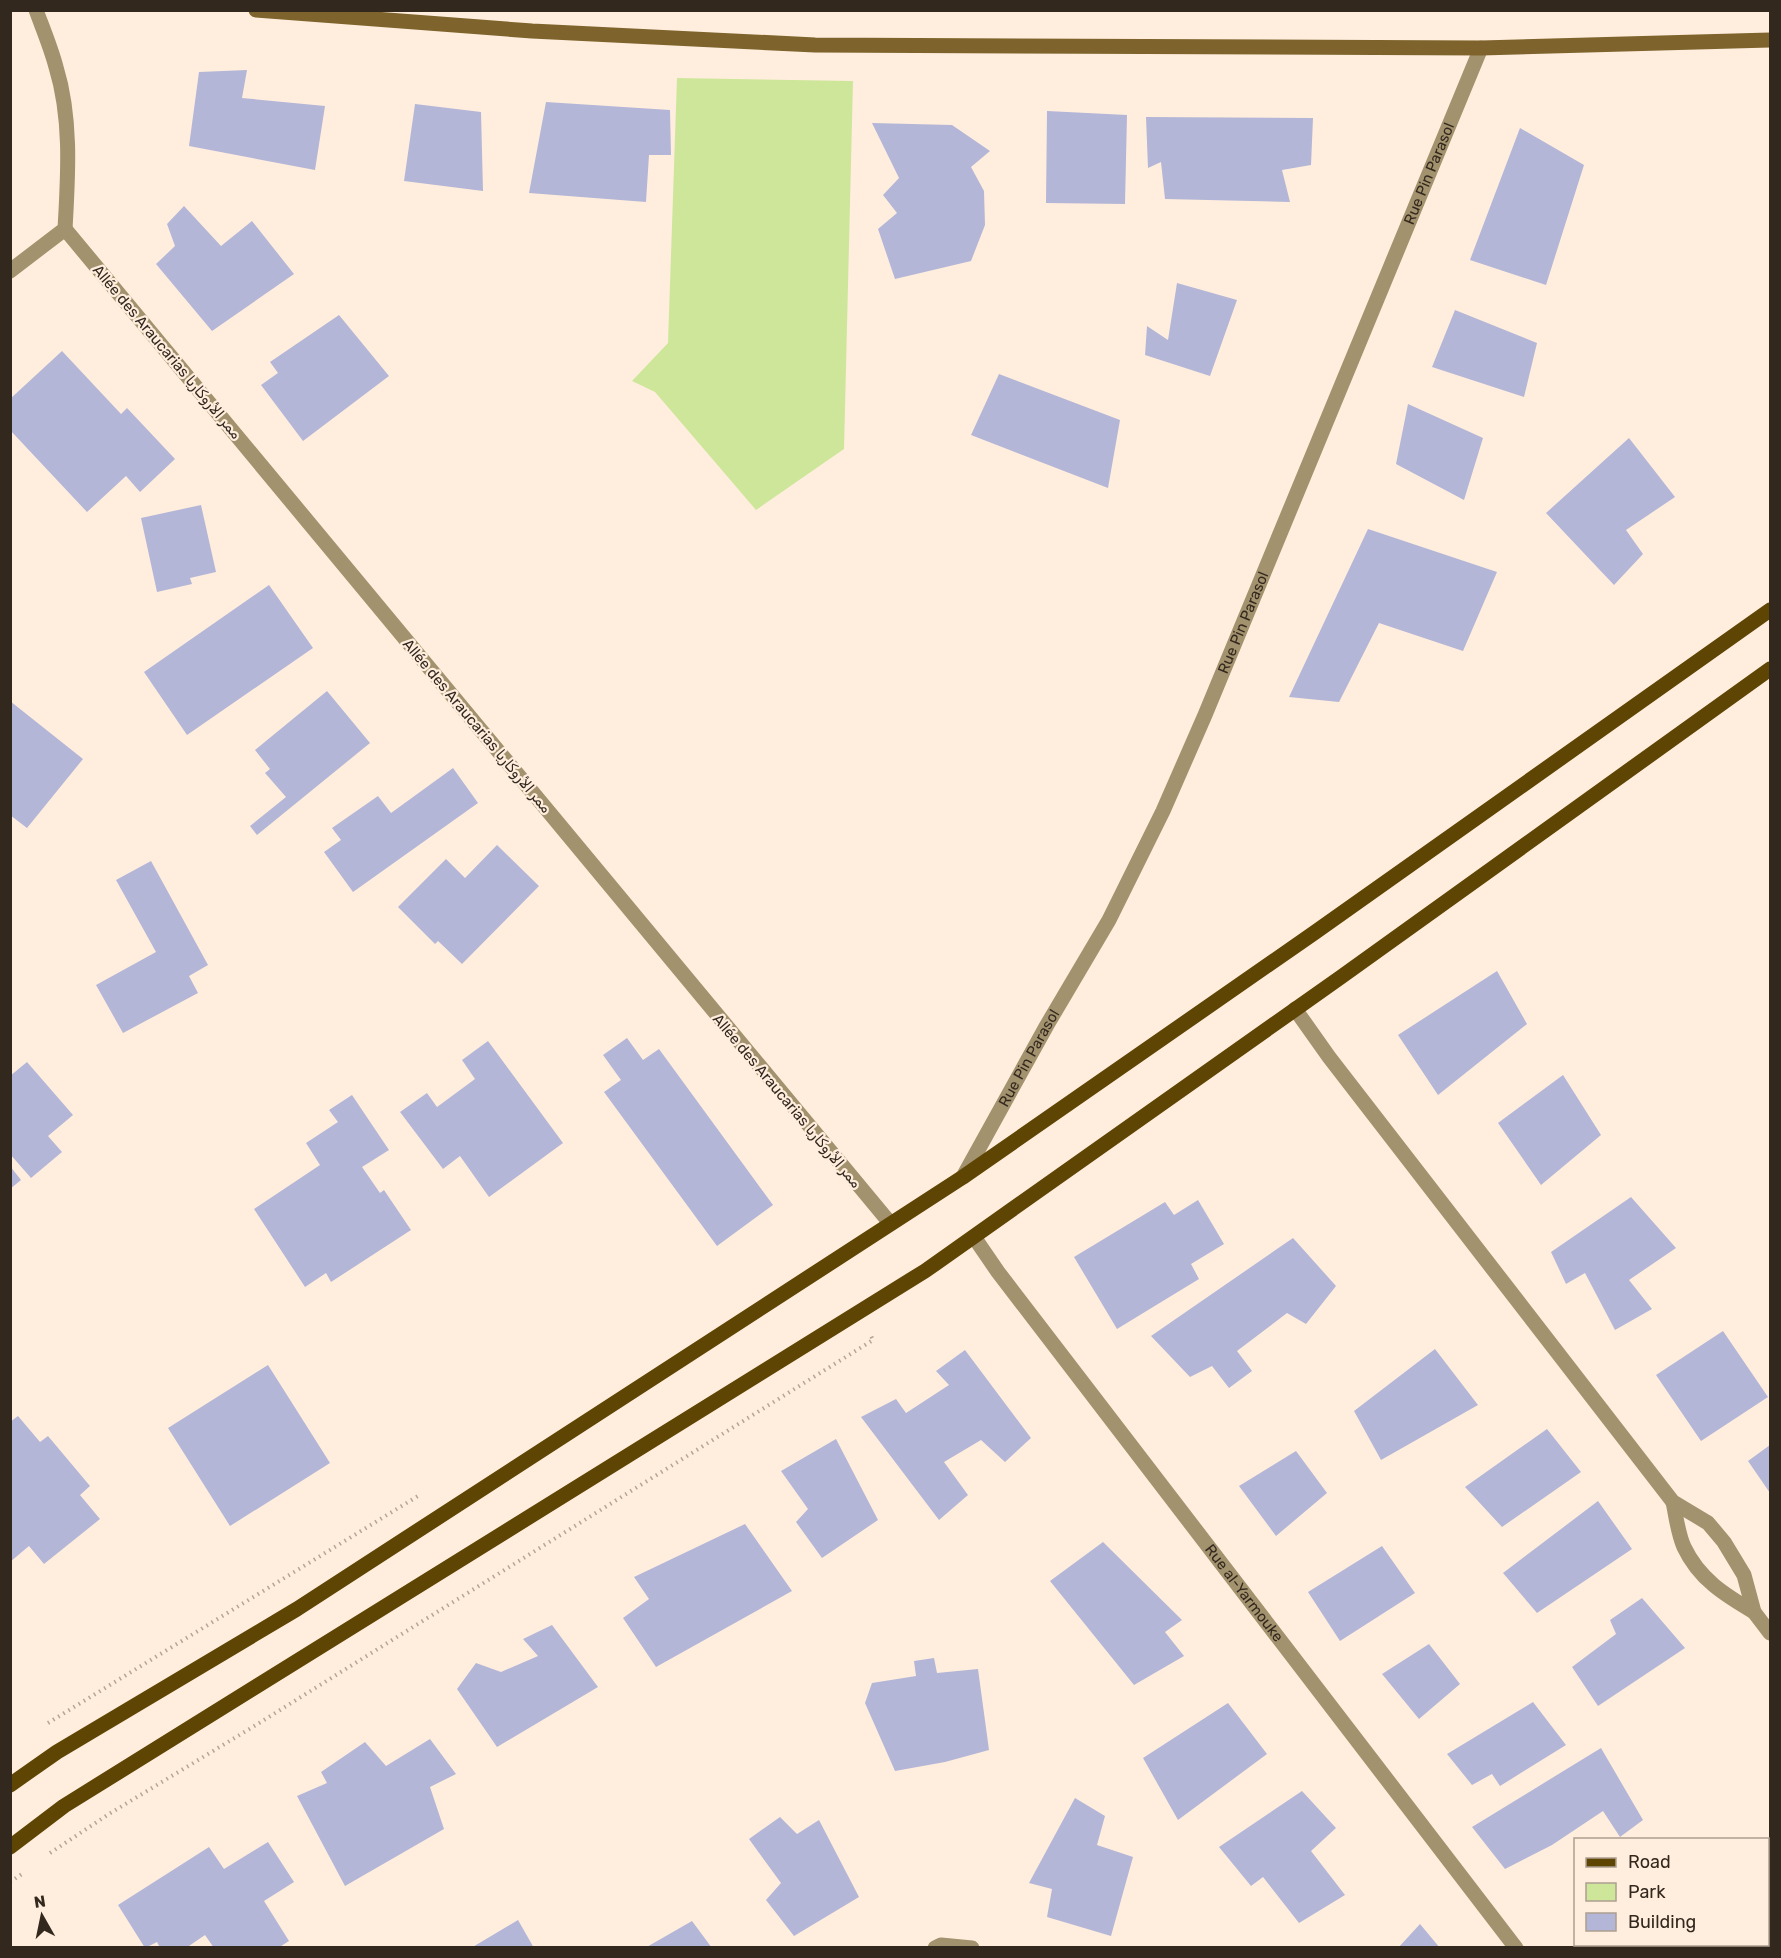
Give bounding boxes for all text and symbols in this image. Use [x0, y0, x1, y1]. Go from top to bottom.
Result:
street label: Rue Pin Parasol [1400, 120, 1458, 227]
street label: Allée des Araucarias ممر الأروكاريا [88, 261, 245, 443]
street label: Rue Pin Parasol [1214, 569, 1272, 676]
street label: Allée des Araucarias ممر الأروكاريا [398, 635, 555, 817]
street label: Rue Pin Parasol [995, 1006, 1063, 1110]
street label: Allée des Araucarias ممر الأروكاريا [708, 1010, 865, 1192]
street label: Rue al-Yarmouke [1201, 1541, 1287, 1645]
legend [1574, 1838, 1769, 1946]
text: Road [1628, 1851, 1671, 1873]
text: Park [1628, 1881, 1666, 1903]
north arrow [12, 1886, 72, 1946]
text: N [33, 1891, 47, 1912]
text: Building [1628, 1911, 1696, 1933]

